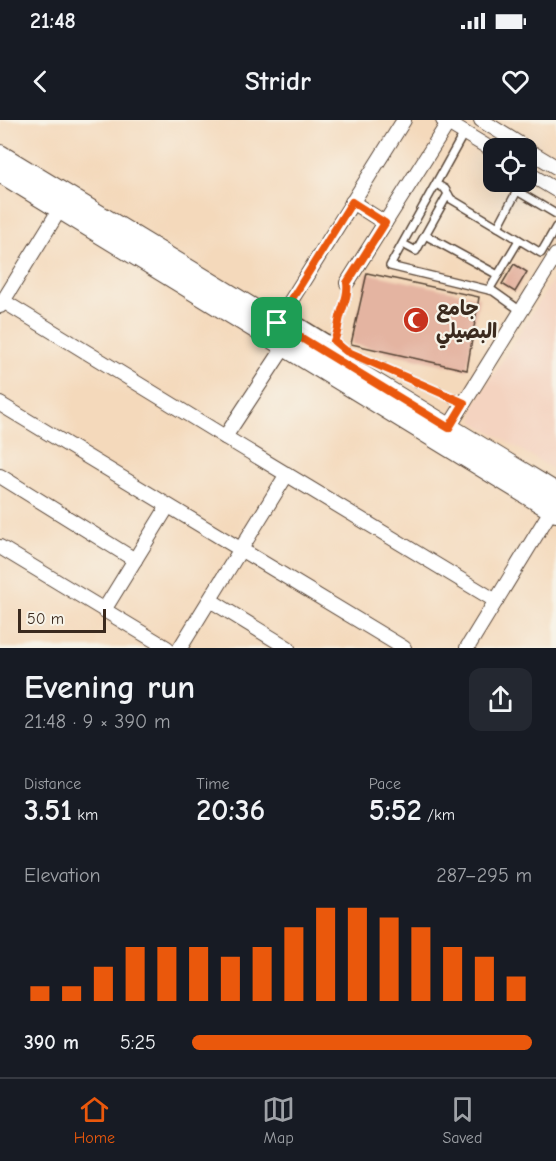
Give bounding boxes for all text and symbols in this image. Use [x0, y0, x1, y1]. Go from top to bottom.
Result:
text: 21:48 [30, 8, 76, 34]
icon: back [24, 65, 57, 98]
icon: heart [499, 65, 532, 98]
text: Stridr [245, 66, 311, 97]
map controls [483, 138, 537, 192]
button: locate [483, 138, 537, 192]
pin [251, 297, 302, 348]
place label: جامع البصيلي [436, 297, 497, 349]
mosque icon: جامع البصيلي [401, 305, 431, 335]
icon: arrive [260, 306, 293, 339]
scale bar [18, 606, 106, 634]
text: 50 m [27, 610, 64, 628]
text: Evening run [24, 668, 195, 706]
button: share [469, 668, 532, 731]
text: 21:48 · 9 × 390 m [24, 710, 171, 733]
text: Distance [24, 775, 81, 793]
text: Time [196, 775, 230, 793]
text: Pace [369, 775, 401, 793]
text: 3.51 [24, 793, 72, 828]
text: 20:36 [196, 793, 265, 828]
text: 5:52 [369, 793, 422, 828]
text: km [72, 806, 98, 824]
text: /km [422, 806, 455, 824]
text: Elevation [24, 864, 101, 887]
text: 287–295 m [436, 864, 532, 887]
text: 390 m [24, 1031, 79, 1054]
text: 5:25 [120, 1031, 156, 1054]
tab: Home [74, 1093, 115, 1147]
tab: Map [262, 1093, 295, 1147]
tab: Saved [442, 1093, 482, 1147]

